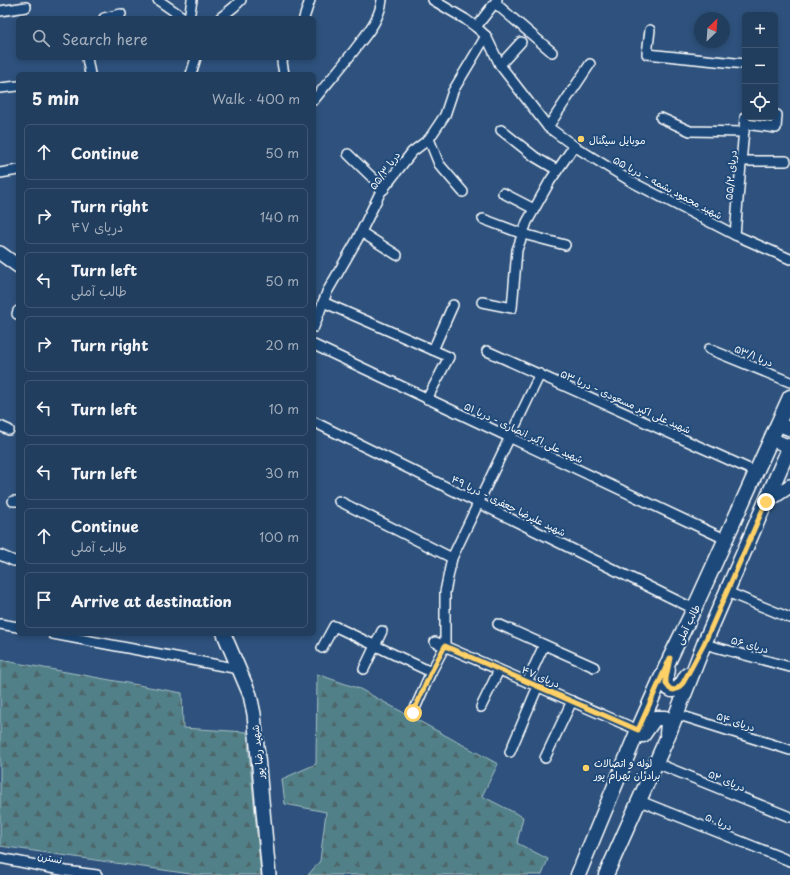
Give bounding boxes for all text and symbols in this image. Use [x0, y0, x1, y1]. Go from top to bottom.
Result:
north arrow [694, 12, 730, 48]
map controls [742, 12, 778, 120]
button: + [742, 12, 778, 48]
search box [16, 16, 316, 60]
icon: search [30, 27, 52, 49]
text: Search here [62, 27, 148, 50]
button: − [742, 48, 778, 84]
button: locate [742, 84, 778, 120]
text: 5 min [32, 85, 79, 111]
text: Walk · 400 m [212, 89, 300, 108]
place label: موبایل سیگنال [589, 132, 646, 147]
marker: موبایل سیگنال [576, 134, 586, 144]
icon: ahead [33, 141, 55, 163]
text: Continue [71, 141, 139, 164]
text: 50 m [265, 143, 299, 162]
street label: دریا ۵۵/۳ [365, 148, 403, 192]
street label: دریای ۵۵/۲ [720, 149, 740, 201]
street label: شهید محمود بشمه - دریا ۵۵ [611, 152, 726, 222]
text: Turn right [71, 194, 148, 217]
icon: right [33, 205, 55, 227]
text: 140 m [260, 207, 299, 226]
text: دریای ۴۷ [71, 217, 123, 236]
text: Turn left [71, 258, 137, 281]
icon: left [33, 269, 55, 291]
text: 50 m [265, 271, 299, 290]
text: طالب آملی [71, 281, 127, 300]
icon: right [33, 333, 55, 355]
text: Turn right [71, 333, 148, 356]
text: 20 m [265, 335, 299, 354]
street label: دریا ۵۳/۱ [732, 340, 776, 370]
street label: شهید علی اکبر مسعودی - دریا ۵۳ [558, 365, 694, 438]
icon: left [33, 397, 55, 419]
text: Turn left [71, 397, 137, 420]
street label: شهید علی اکبر انصاری - دریا ۵۱ [462, 398, 586, 467]
text: 10 m [269, 399, 299, 418]
icon: left [33, 461, 55, 483]
text: Turn left [71, 461, 137, 484]
text: 30 m [265, 463, 299, 482]
street label: شهید علیرضا جعفری - دریا ۴۹ [449, 471, 569, 539]
route end [757, 493, 775, 511]
text: Continue [71, 514, 139, 537]
icon: ahead [33, 525, 55, 547]
text: 100 m [259, 527, 299, 546]
text: طالب آملی [71, 537, 127, 556]
icon: arrive [33, 589, 55, 611]
text: Arrive at destination [71, 589, 232, 612]
street label: طالب آملی [671, 601, 704, 647]
street label: دریای ۵۶ [729, 632, 771, 656]
street label: دریای ۴۷ [520, 661, 563, 691]
route start [404, 704, 422, 722]
street label: دریای ۵۴ [715, 708, 758, 734]
street label: شهید رضا پور [247, 724, 267, 781]
place label: لوله و اتصالات برادران بهرام پور [593, 755, 661, 784]
marker: لوله و اتصالات برادران بهرام پور [581, 763, 591, 773]
street label: دریای ۵۲ [706, 766, 748, 794]
street label: دریا ۵۰ [703, 809, 735, 833]
street label: نسترن [36, 847, 64, 867]

